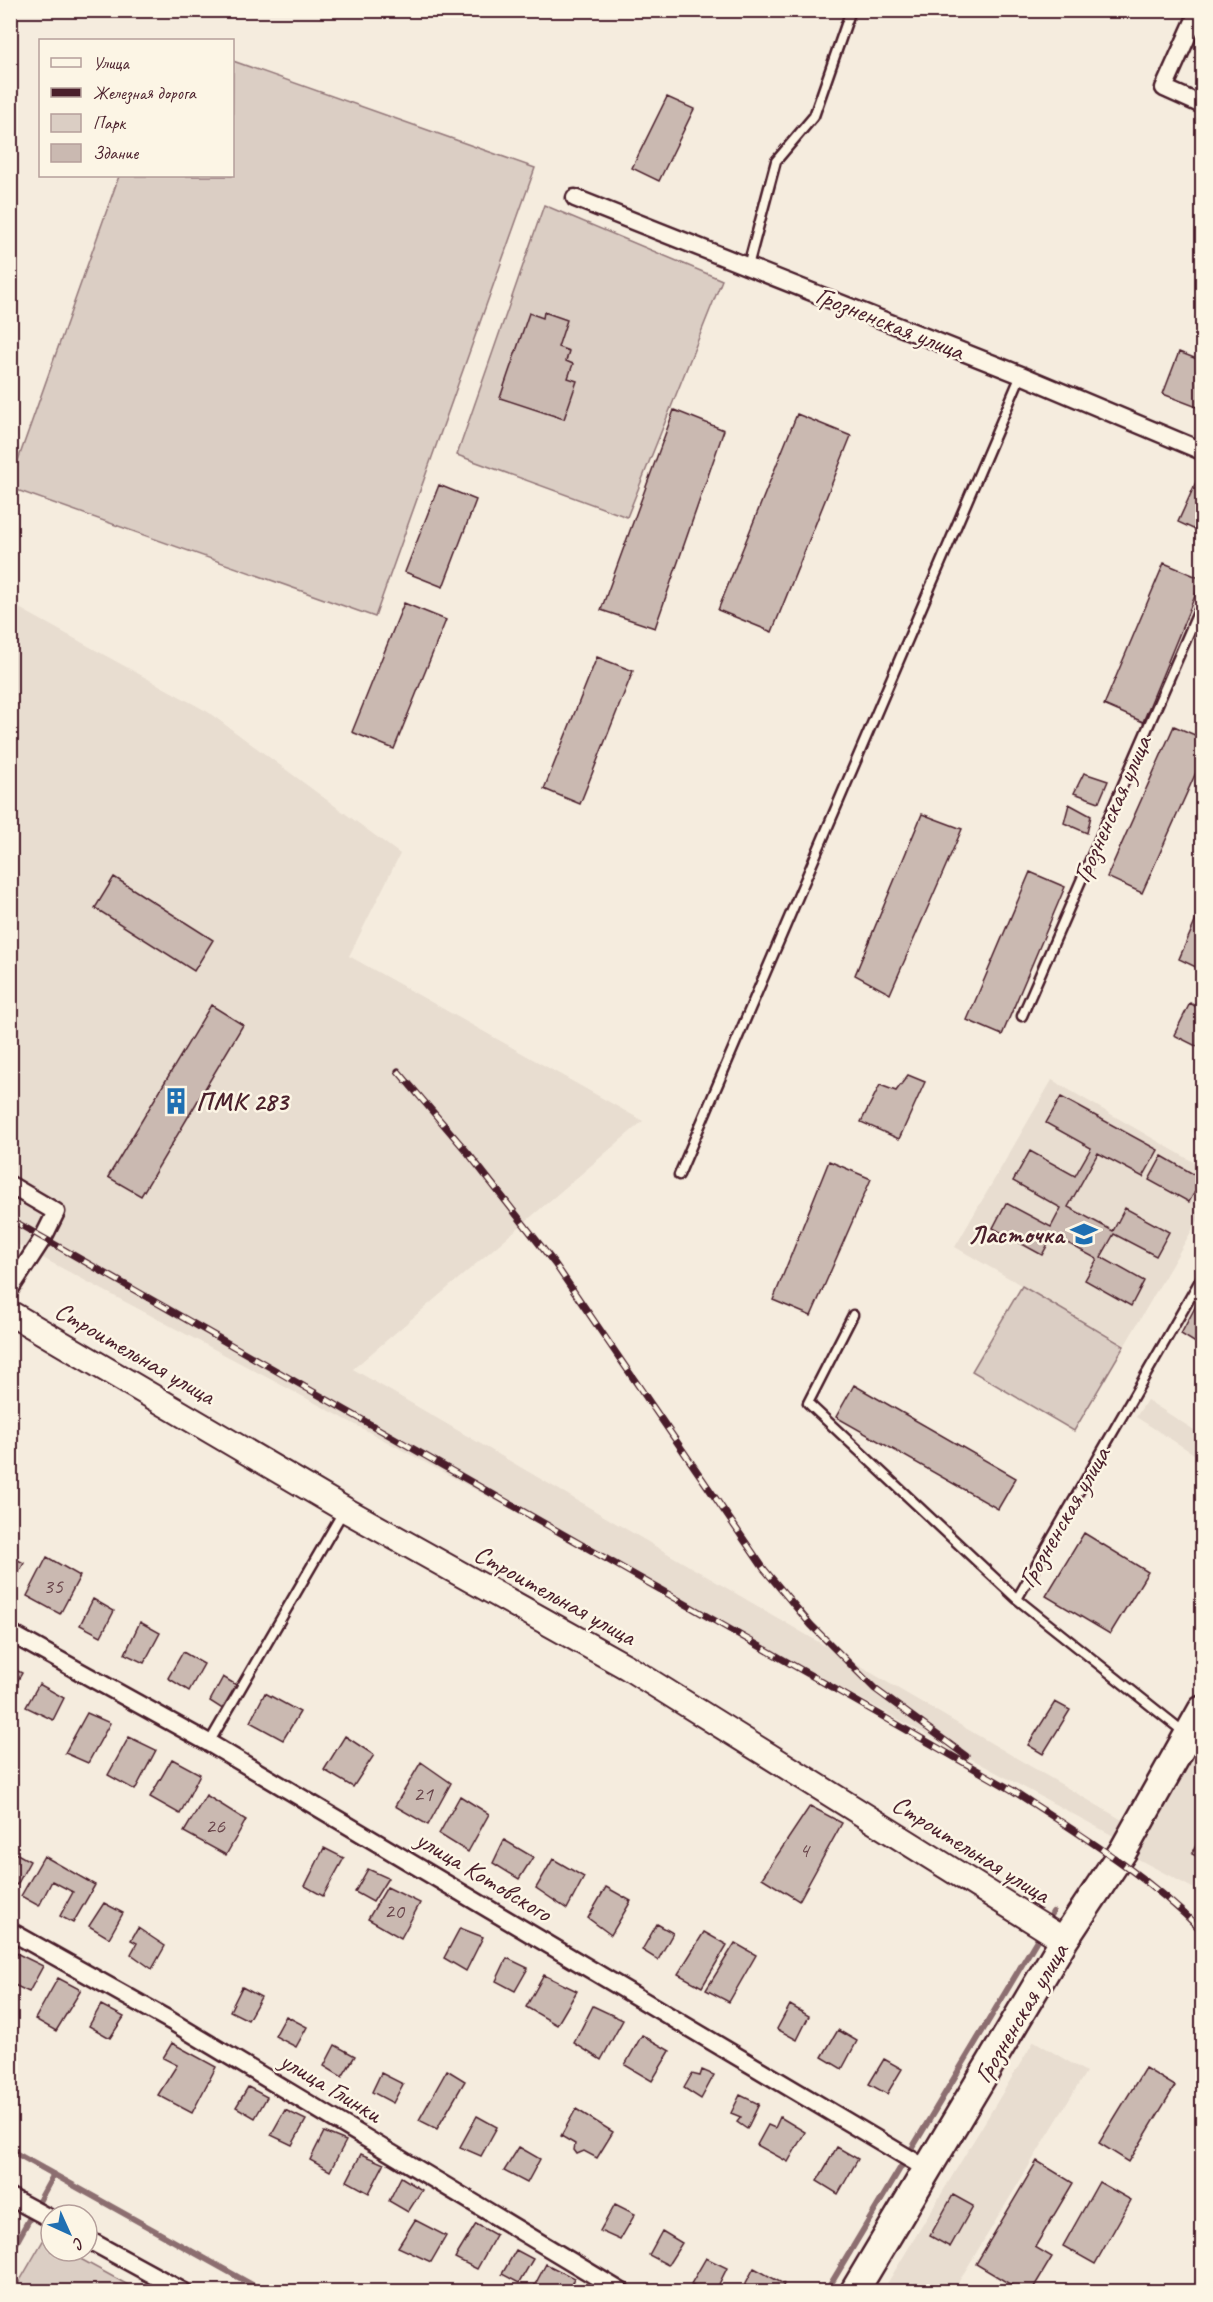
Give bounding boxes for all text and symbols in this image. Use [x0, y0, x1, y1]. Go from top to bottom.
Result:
legend [39, 39, 234, 177]
text: Улица [93, 52, 130, 74]
text: Железная дорога [93, 82, 197, 105]
text: Парк [93, 112, 127, 134]
text: Здание [93, 142, 139, 164]
street label: Грозненская улица [811, 278, 970, 368]
street label: Грозненская улица [1065, 729, 1160, 887]
place label: ПМК 283 [196, 1085, 290, 1118]
building icon: ПМК 283 [161, 1086, 191, 1116]
place label: Ласточка [968, 1218, 1067, 1251]
school or university icon: Ласточка [1069, 1219, 1099, 1249]
street label: Строительная улица [49, 1294, 222, 1413]
street label: Грозненская улица [1010, 1439, 1118, 1593]
street label: Строительная улица [468, 1537, 643, 1654]
house number: 35 [43, 1572, 64, 1600]
house number: 21 [413, 1780, 434, 1808]
street label: Строительная улица [886, 1787, 1057, 1911]
house number: 26 [205, 1812, 226, 1840]
street label: улица Котовского [408, 1822, 559, 1930]
house number: 4 [799, 1836, 811, 1864]
house number: 20 [384, 1897, 406, 1925]
street label: Грозненская улица [966, 1936, 1076, 2089]
street label: улица Глинки [272, 2043, 389, 2131]
north arrow [39, 2203, 99, 2263]
text: С [68, 2233, 89, 2254]

